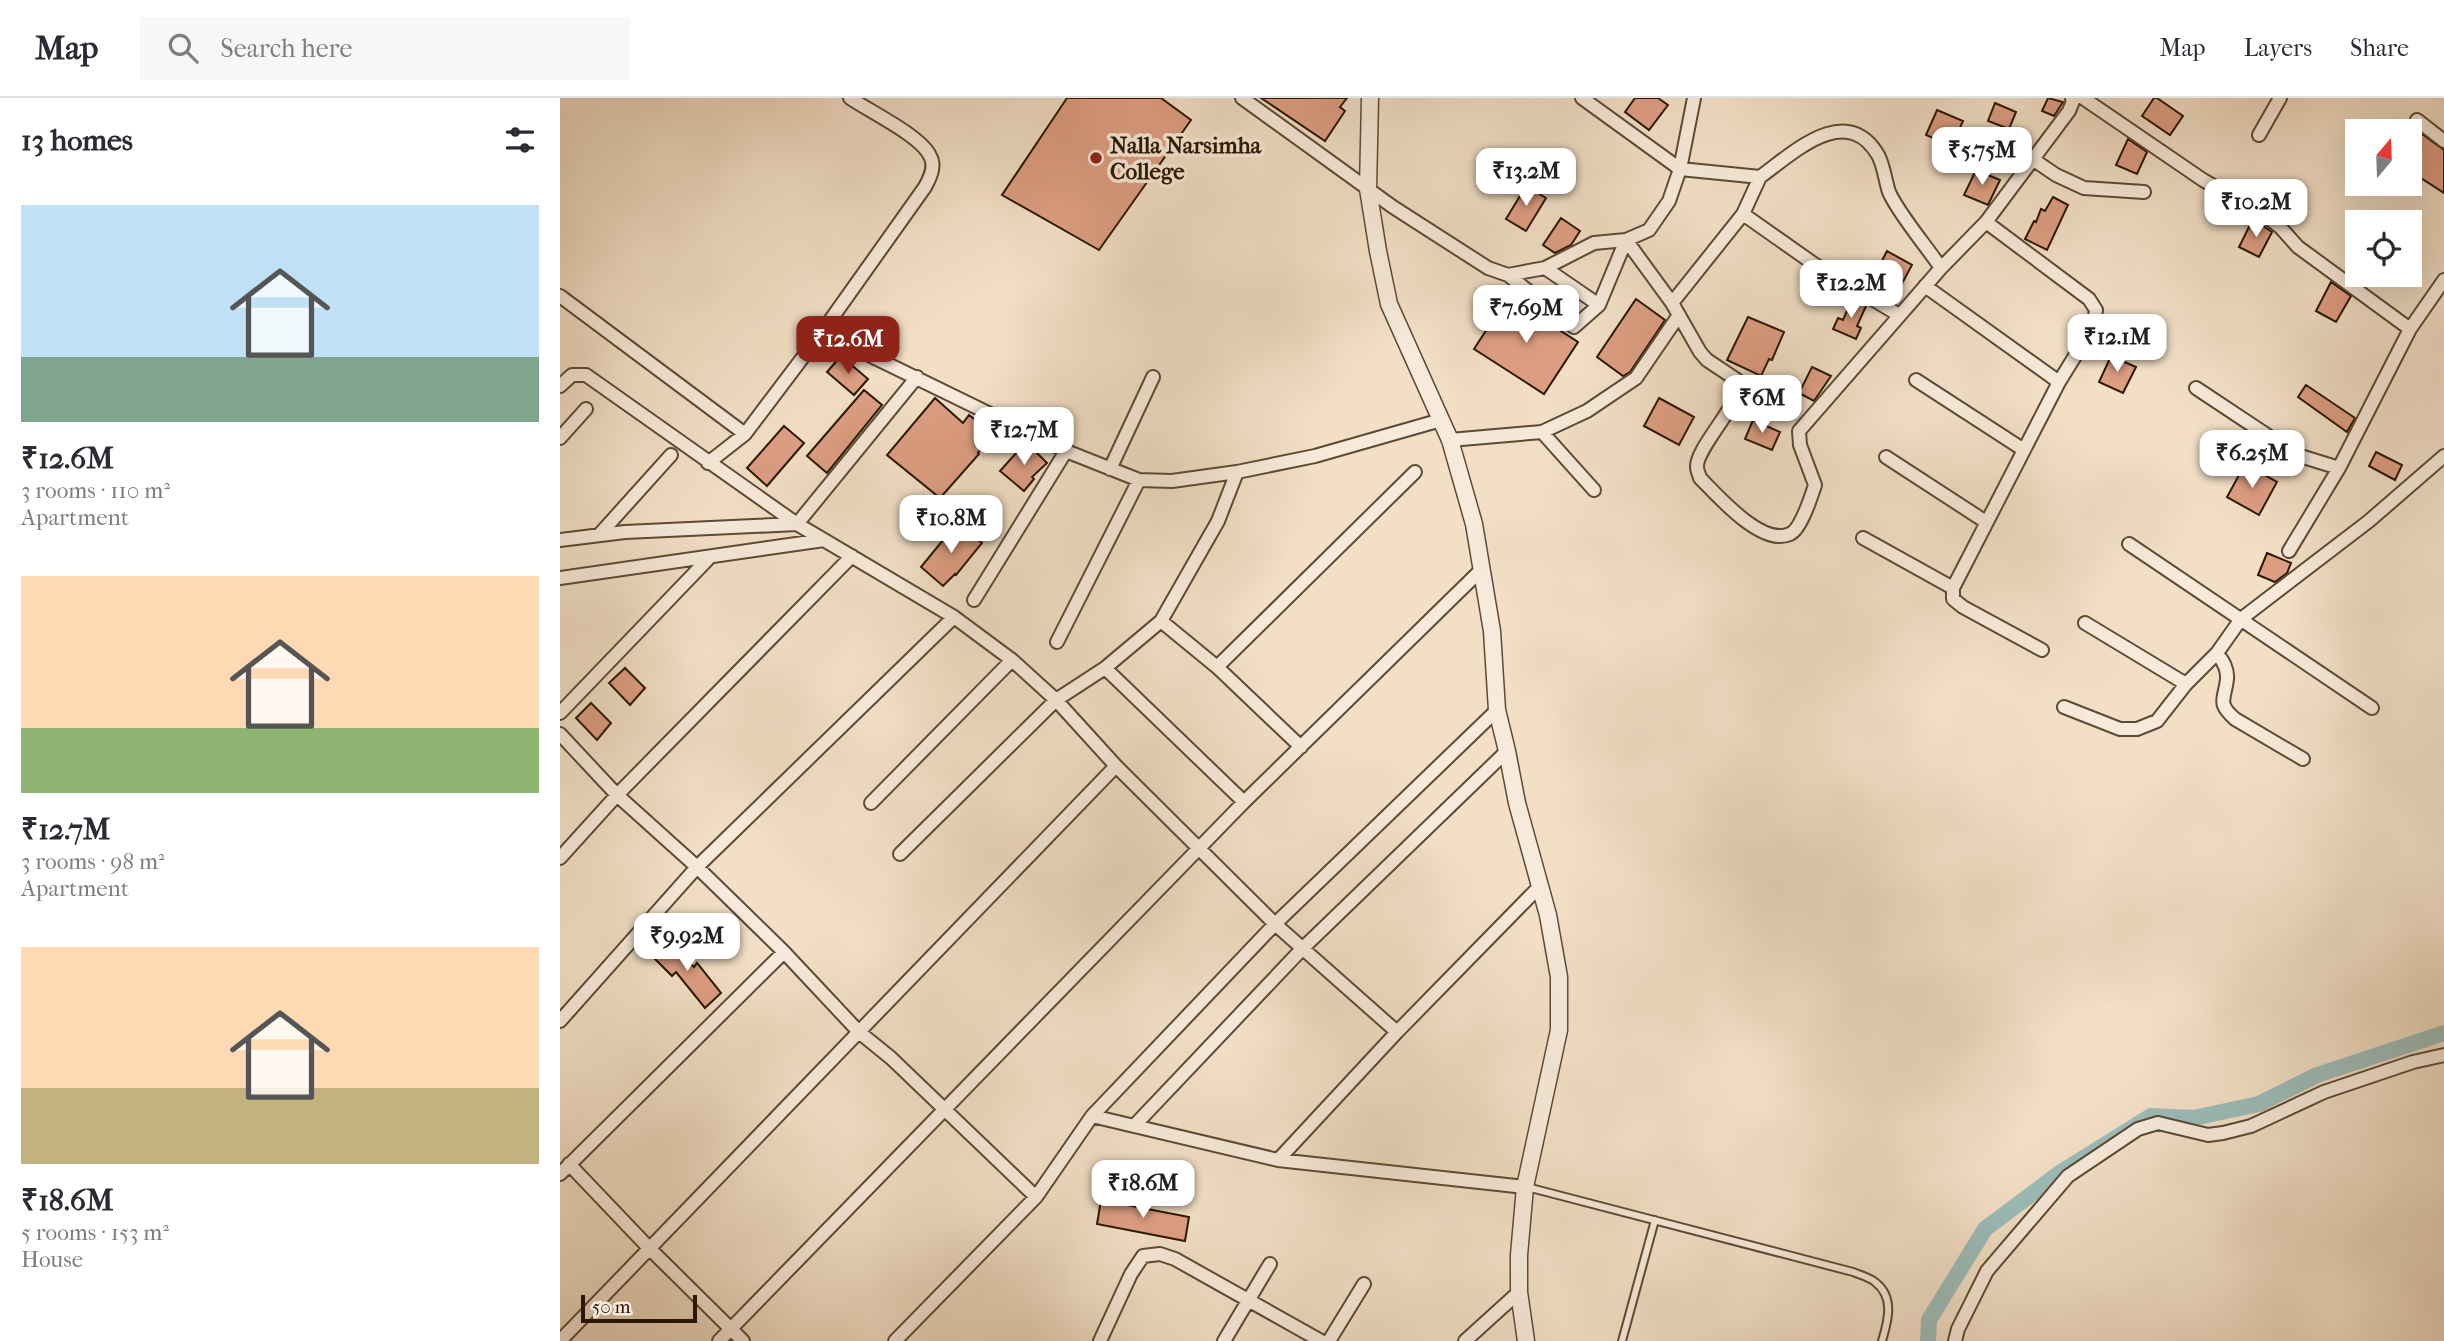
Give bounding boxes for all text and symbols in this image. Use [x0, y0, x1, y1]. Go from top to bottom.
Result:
search box [140, 17, 630, 80]
text: Map [35, 29, 98, 68]
icon: search [164, 29, 202, 67]
text: Search here [220, 33, 352, 64]
text: Map [2160, 34, 2206, 62]
text: Layers [2244, 34, 2312, 62]
text: Share [2350, 34, 2409, 62]
north arrow [2345, 119, 2422, 196]
map controls [2345, 119, 2422, 287]
icon: filters [501, 121, 539, 159]
text: 13 homes [21, 123, 133, 158]
pin: ₹5.75M [1925, 127, 2039, 187]
place label: Nalla Narsimha College [1110, 132, 1263, 185]
text: ₹5.75M [1948, 136, 2016, 163]
pin: ₹13.2M [1469, 148, 1583, 208]
marker: Nalla Narsimha College [1088, 150, 1104, 166]
text: ₹13.2M [1492, 157, 1560, 184]
pin: ₹10.2M [2199, 180, 2313, 239]
text: ₹10.2M [2220, 188, 2292, 215]
button: locate [2345, 210, 2422, 287]
icon: home [217, 250, 343, 376]
pin: ₹12.2M [1794, 260, 1908, 320]
text: ₹12.2M [1816, 269, 1886, 296]
pin: ₹7.69M [1469, 286, 1583, 345]
text: ₹7.69M [1489, 294, 1563, 321]
pin: ₹12.1M [2060, 314, 2174, 374]
pin: ₹12.6M [791, 316, 905, 376]
text: ₹12.1M [2084, 323, 2150, 350]
text: ₹12.6M [812, 325, 884, 352]
pin: ₹6M [1728, 376, 1796, 435]
text: ₹6M [1739, 384, 1785, 411]
pin: ₹12.7M [967, 408, 1081, 467]
text: ₹12.7M [990, 416, 1058, 443]
pin: ₹6.25M [2195, 430, 2309, 490]
text: ₹6.25M [2216, 439, 2288, 466]
text: ₹12.6M [21, 441, 114, 476]
text: 3 rooms · 110 m² [21, 477, 170, 504]
pin: ₹10.8M [894, 496, 1008, 555]
text: Apartment [21, 504, 129, 531]
text: ₹10.8M [916, 504, 986, 531]
icon: home [217, 621, 343, 747]
text: ₹12.7M [21, 812, 110, 847]
text: 3 rooms · 98 m² [21, 848, 165, 875]
text: Apartment [21, 875, 129, 902]
pin: ₹9.92M [630, 914, 744, 973]
text: ₹9.92M [650, 922, 724, 949]
icon: home [217, 992, 343, 1118]
pin: ₹18.6M [1086, 1160, 1200, 1220]
text: ₹18.6M [1108, 1169, 1178, 1196]
text: ₹18.6M [21, 1183, 113, 1218]
text: 5 rooms · 153 m² [21, 1219, 169, 1246]
text: House [21, 1246, 83, 1273]
scale bar [581, 1292, 696, 1324]
text: 50 m [592, 1296, 631, 1318]

